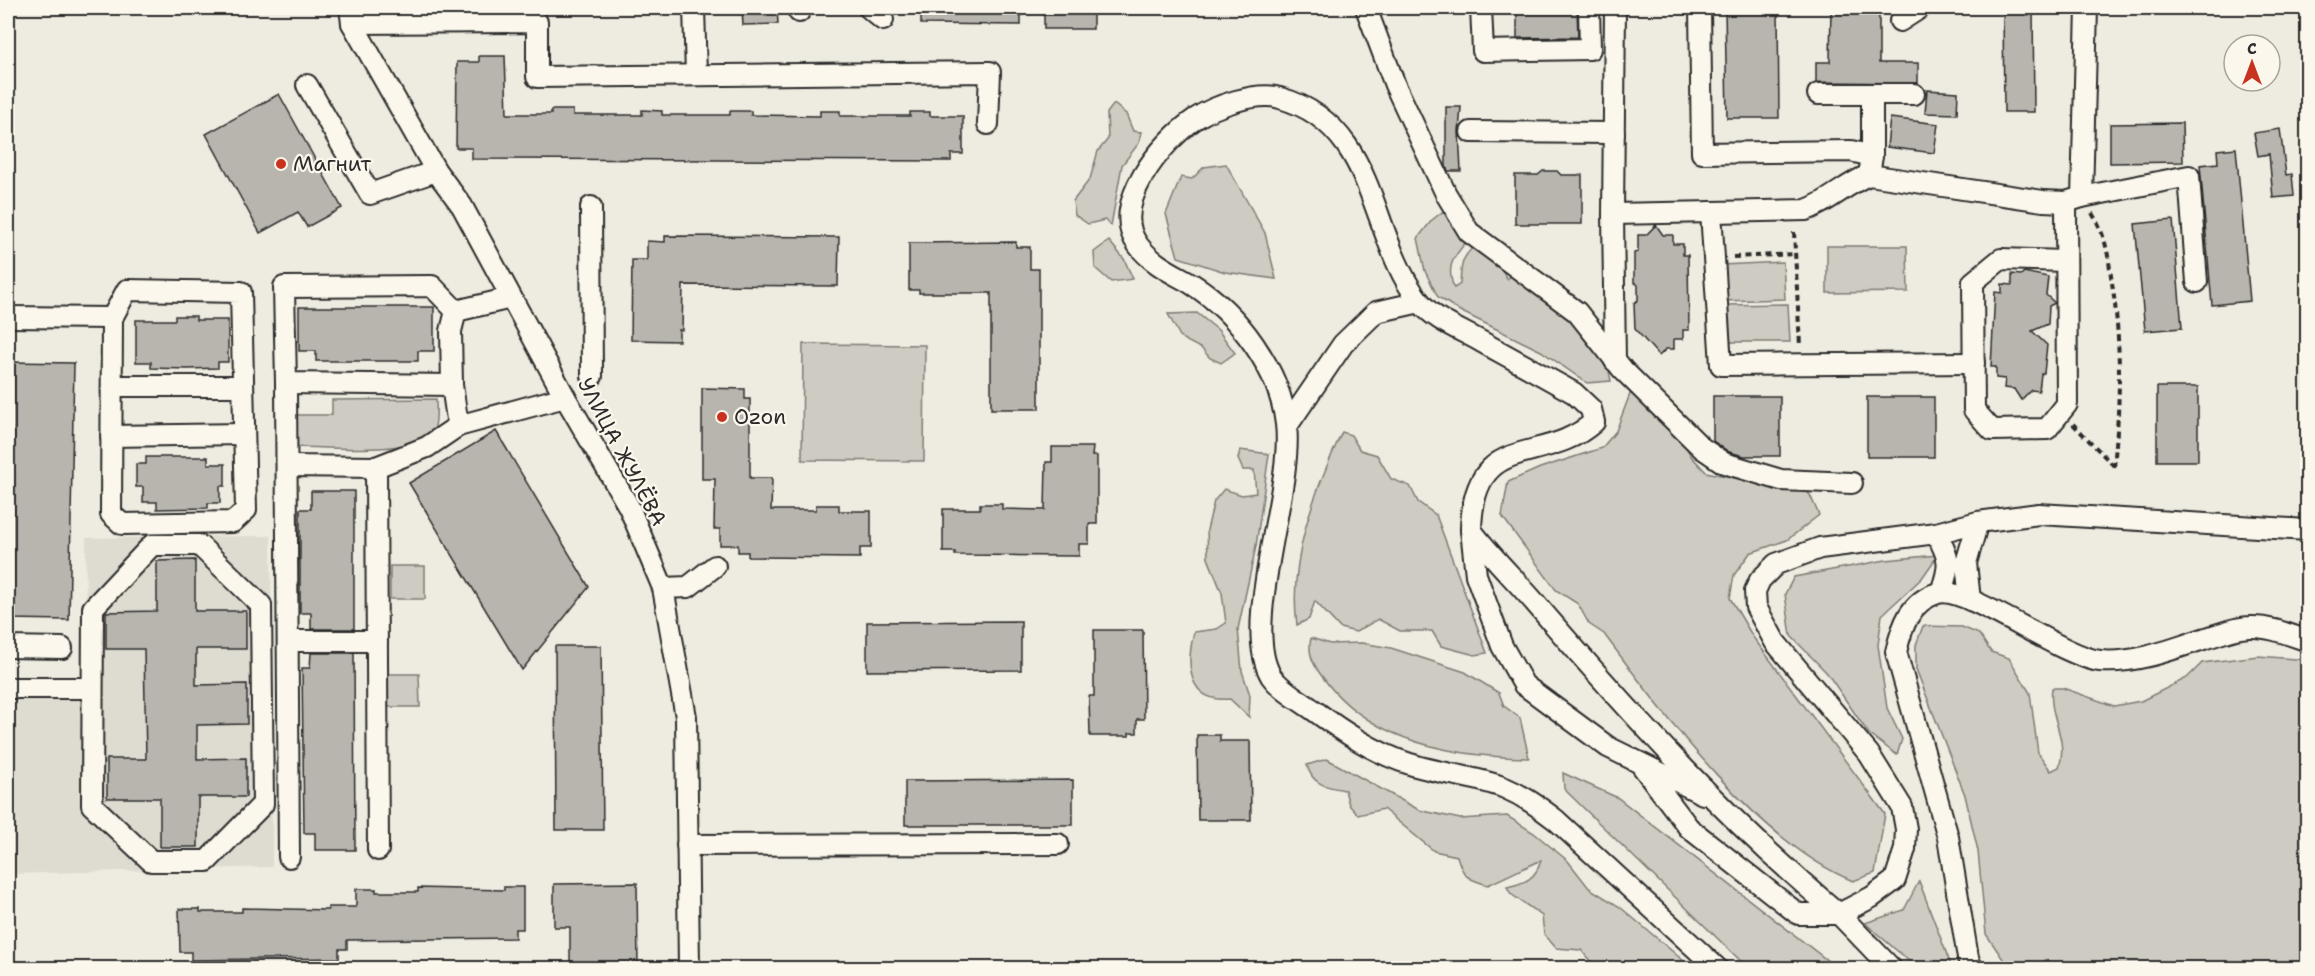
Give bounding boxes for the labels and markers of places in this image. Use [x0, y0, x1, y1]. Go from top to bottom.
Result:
place label: Магнит [293, 150, 372, 178]
marker: Магнит [274, 157, 288, 171]
place label: Ozon [734, 403, 786, 431]
marker: Ozon [715, 410, 729, 424]

